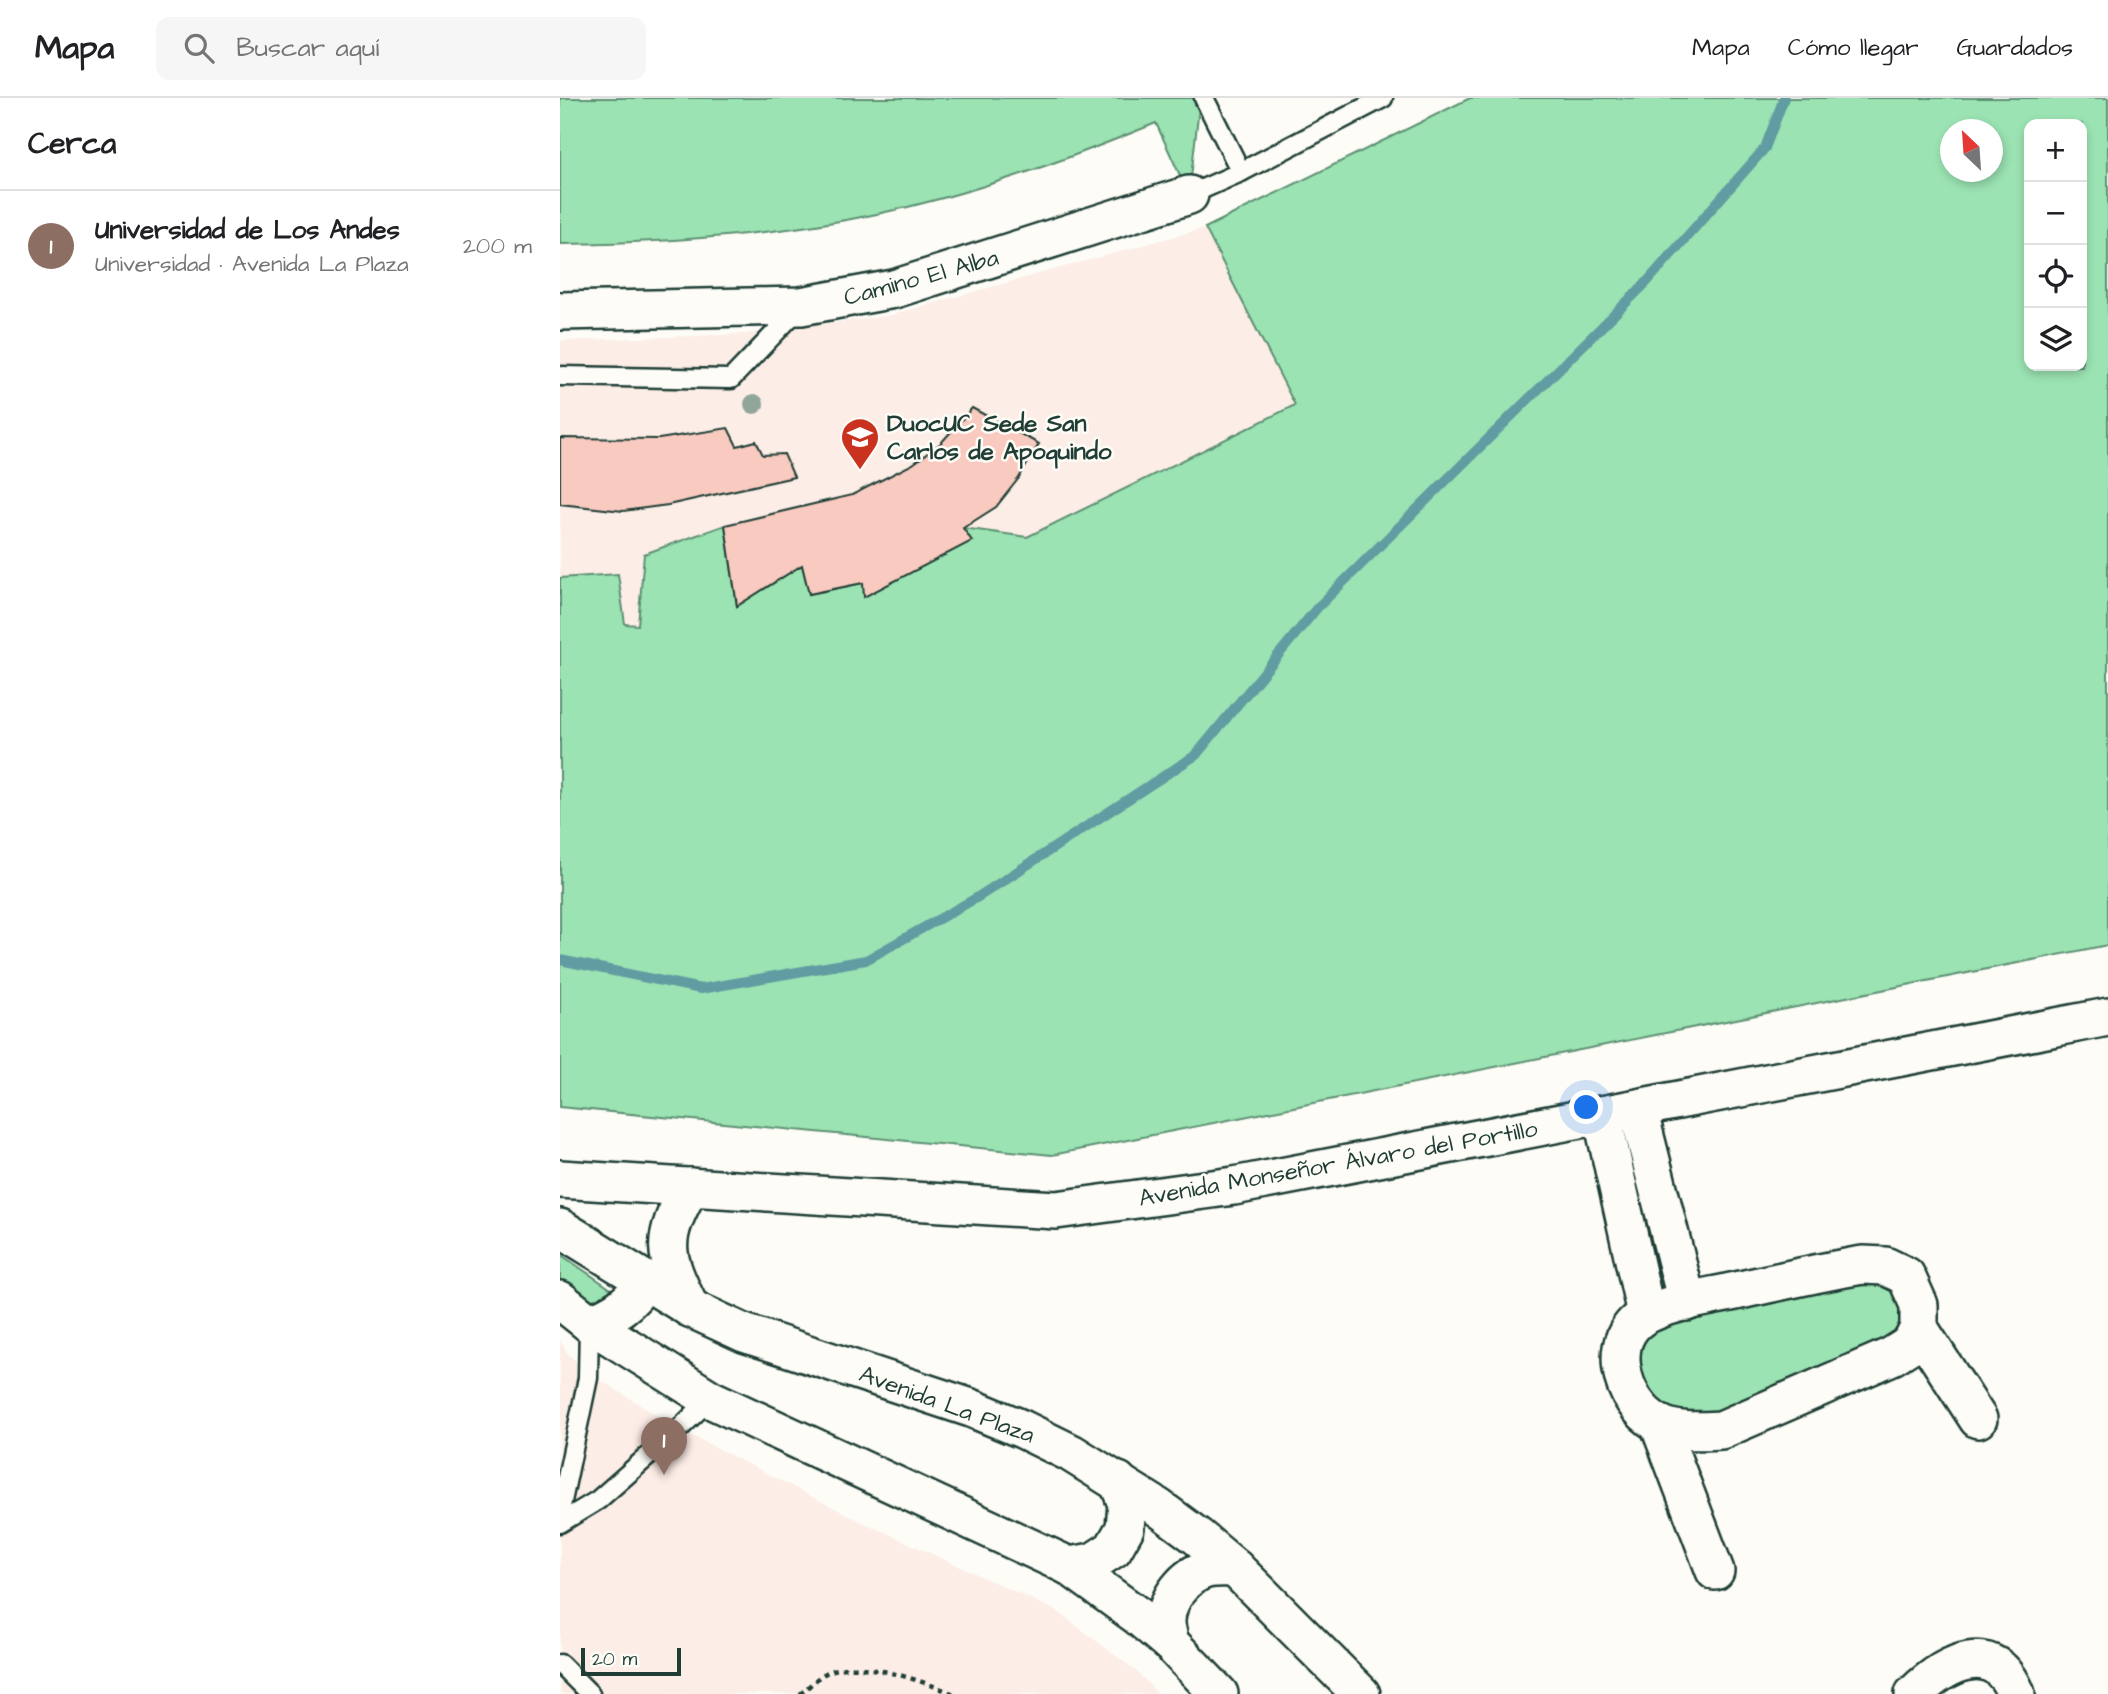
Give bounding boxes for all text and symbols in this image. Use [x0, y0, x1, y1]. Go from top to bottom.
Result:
search box [156, 17, 646, 80]
text: Mapa [35, 25, 114, 71]
icon: search [180, 29, 218, 67]
text: Buscar aquí [236, 30, 379, 66]
text: Mapa [1692, 31, 1750, 65]
text: Cómo llegar [1788, 31, 1918, 65]
text: Guardados [1956, 31, 2073, 65]
north arrow [1940, 119, 2003, 182]
map controls [2024, 119, 2087, 371]
button: + [2024, 119, 2087, 182]
text: Cerca [28, 123, 116, 165]
button: − [2024, 182, 2087, 245]
text: Universidad de Los Andes [95, 212, 400, 248]
text: 1 [50, 230, 52, 262]
text: 200 m [463, 230, 532, 262]
street label: Camino El Alba [840, 241, 1002, 315]
button: locate [2024, 245, 2087, 308]
text: Universidad · Avenida La Plaza [95, 248, 409, 280]
button: layers [2024, 308, 2087, 371]
place label: DuocUC Sede San Carlos de Apoquindo [887, 407, 1112, 469]
school or university icon: DuocUC Sede San Carlos de Apoquindo [839, 416, 881, 471]
your location [1569, 1090, 1603, 1124]
street label: Avenida Monseñor Álvaro del Portillo [1136, 1112, 1541, 1216]
street label: Avenida La Plaza [854, 1357, 1039, 1452]
pin: 1 [641, 1417, 687, 1475]
scale bar [581, 1645, 681, 1677]
text: 20 m [592, 1646, 637, 1673]

